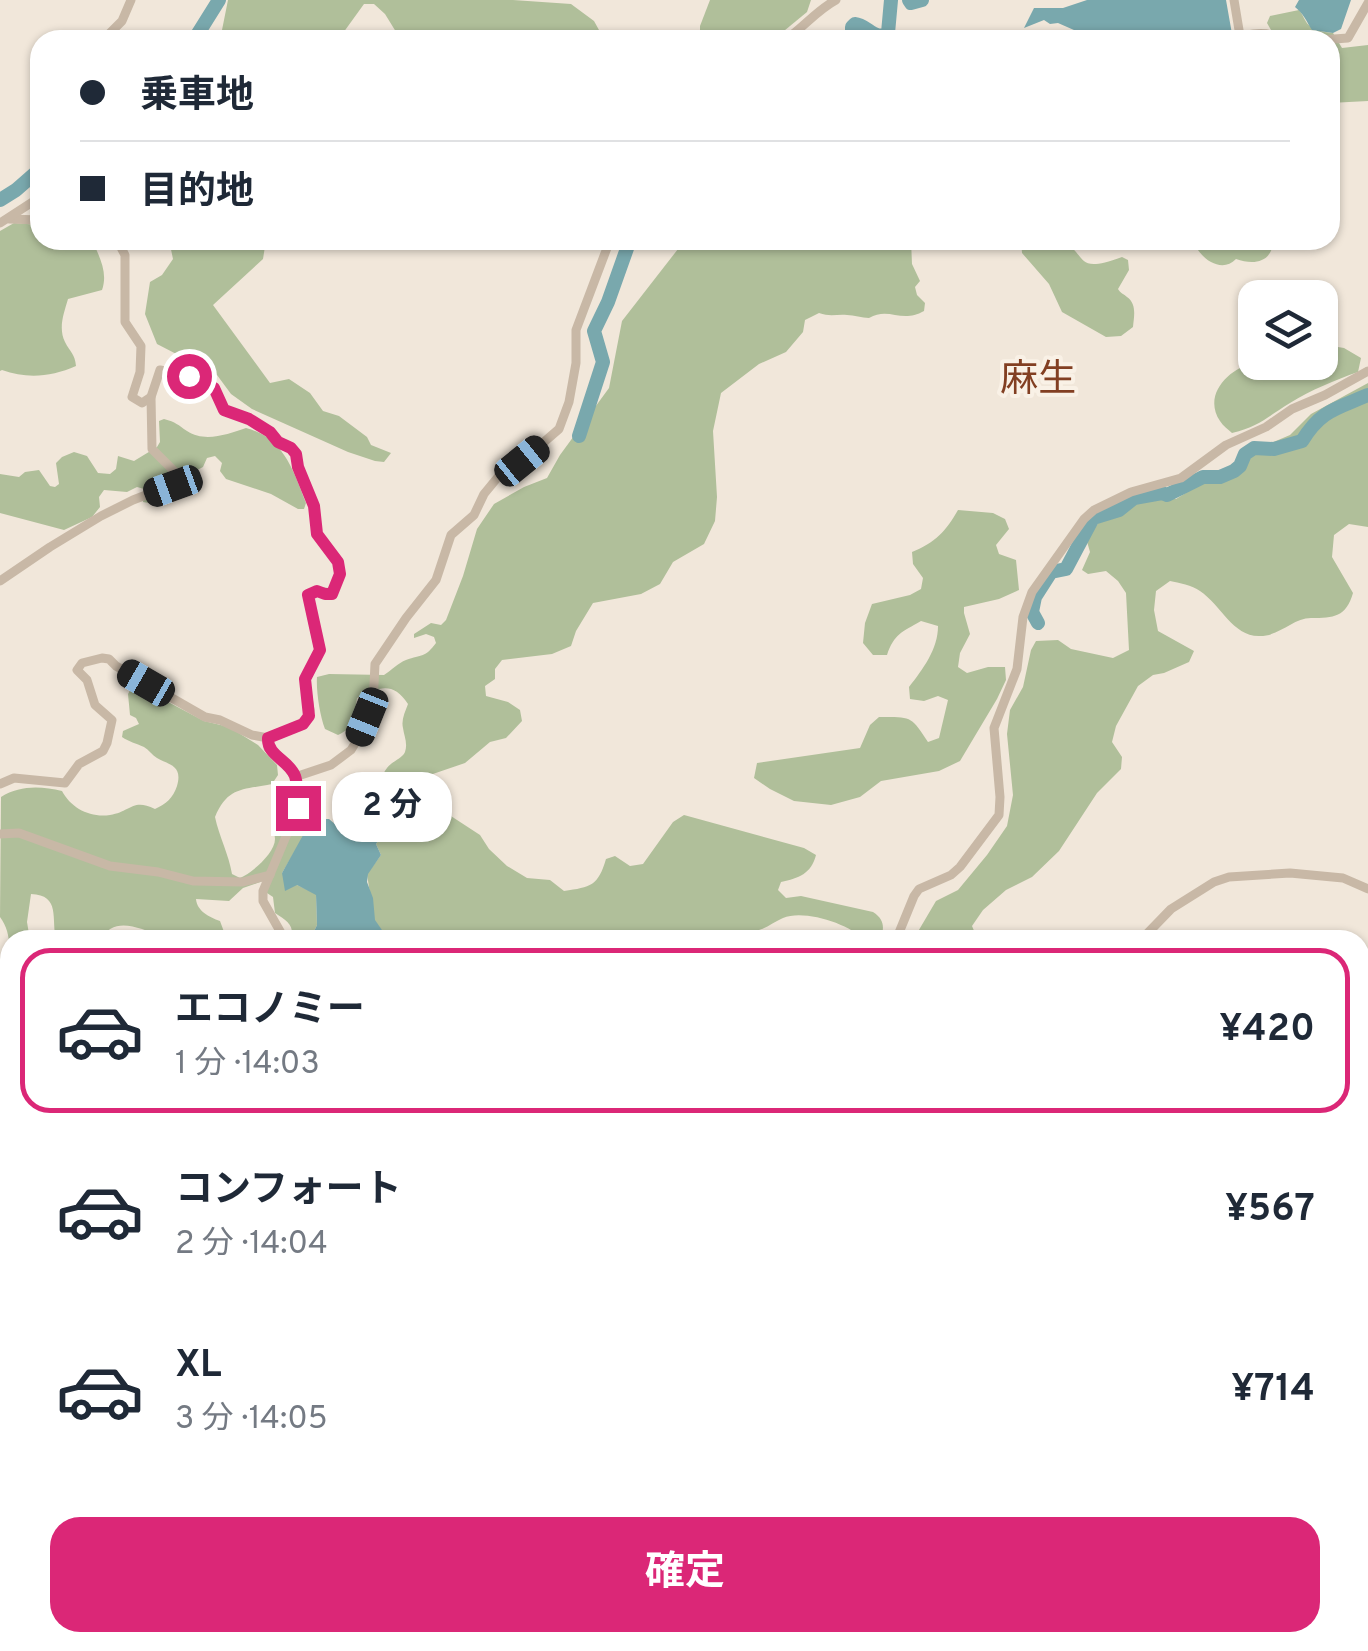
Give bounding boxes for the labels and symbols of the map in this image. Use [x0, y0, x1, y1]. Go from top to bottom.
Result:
route start [167, 354, 212, 399]
district label: 麻生 [1000, 357, 1076, 406]
car [489, 430, 555, 492]
car [140, 462, 206, 510]
car [113, 655, 179, 711]
car [342, 684, 392, 750]
callout: 2 分 [333, 773, 453, 843]
route end [276, 786, 321, 831]

